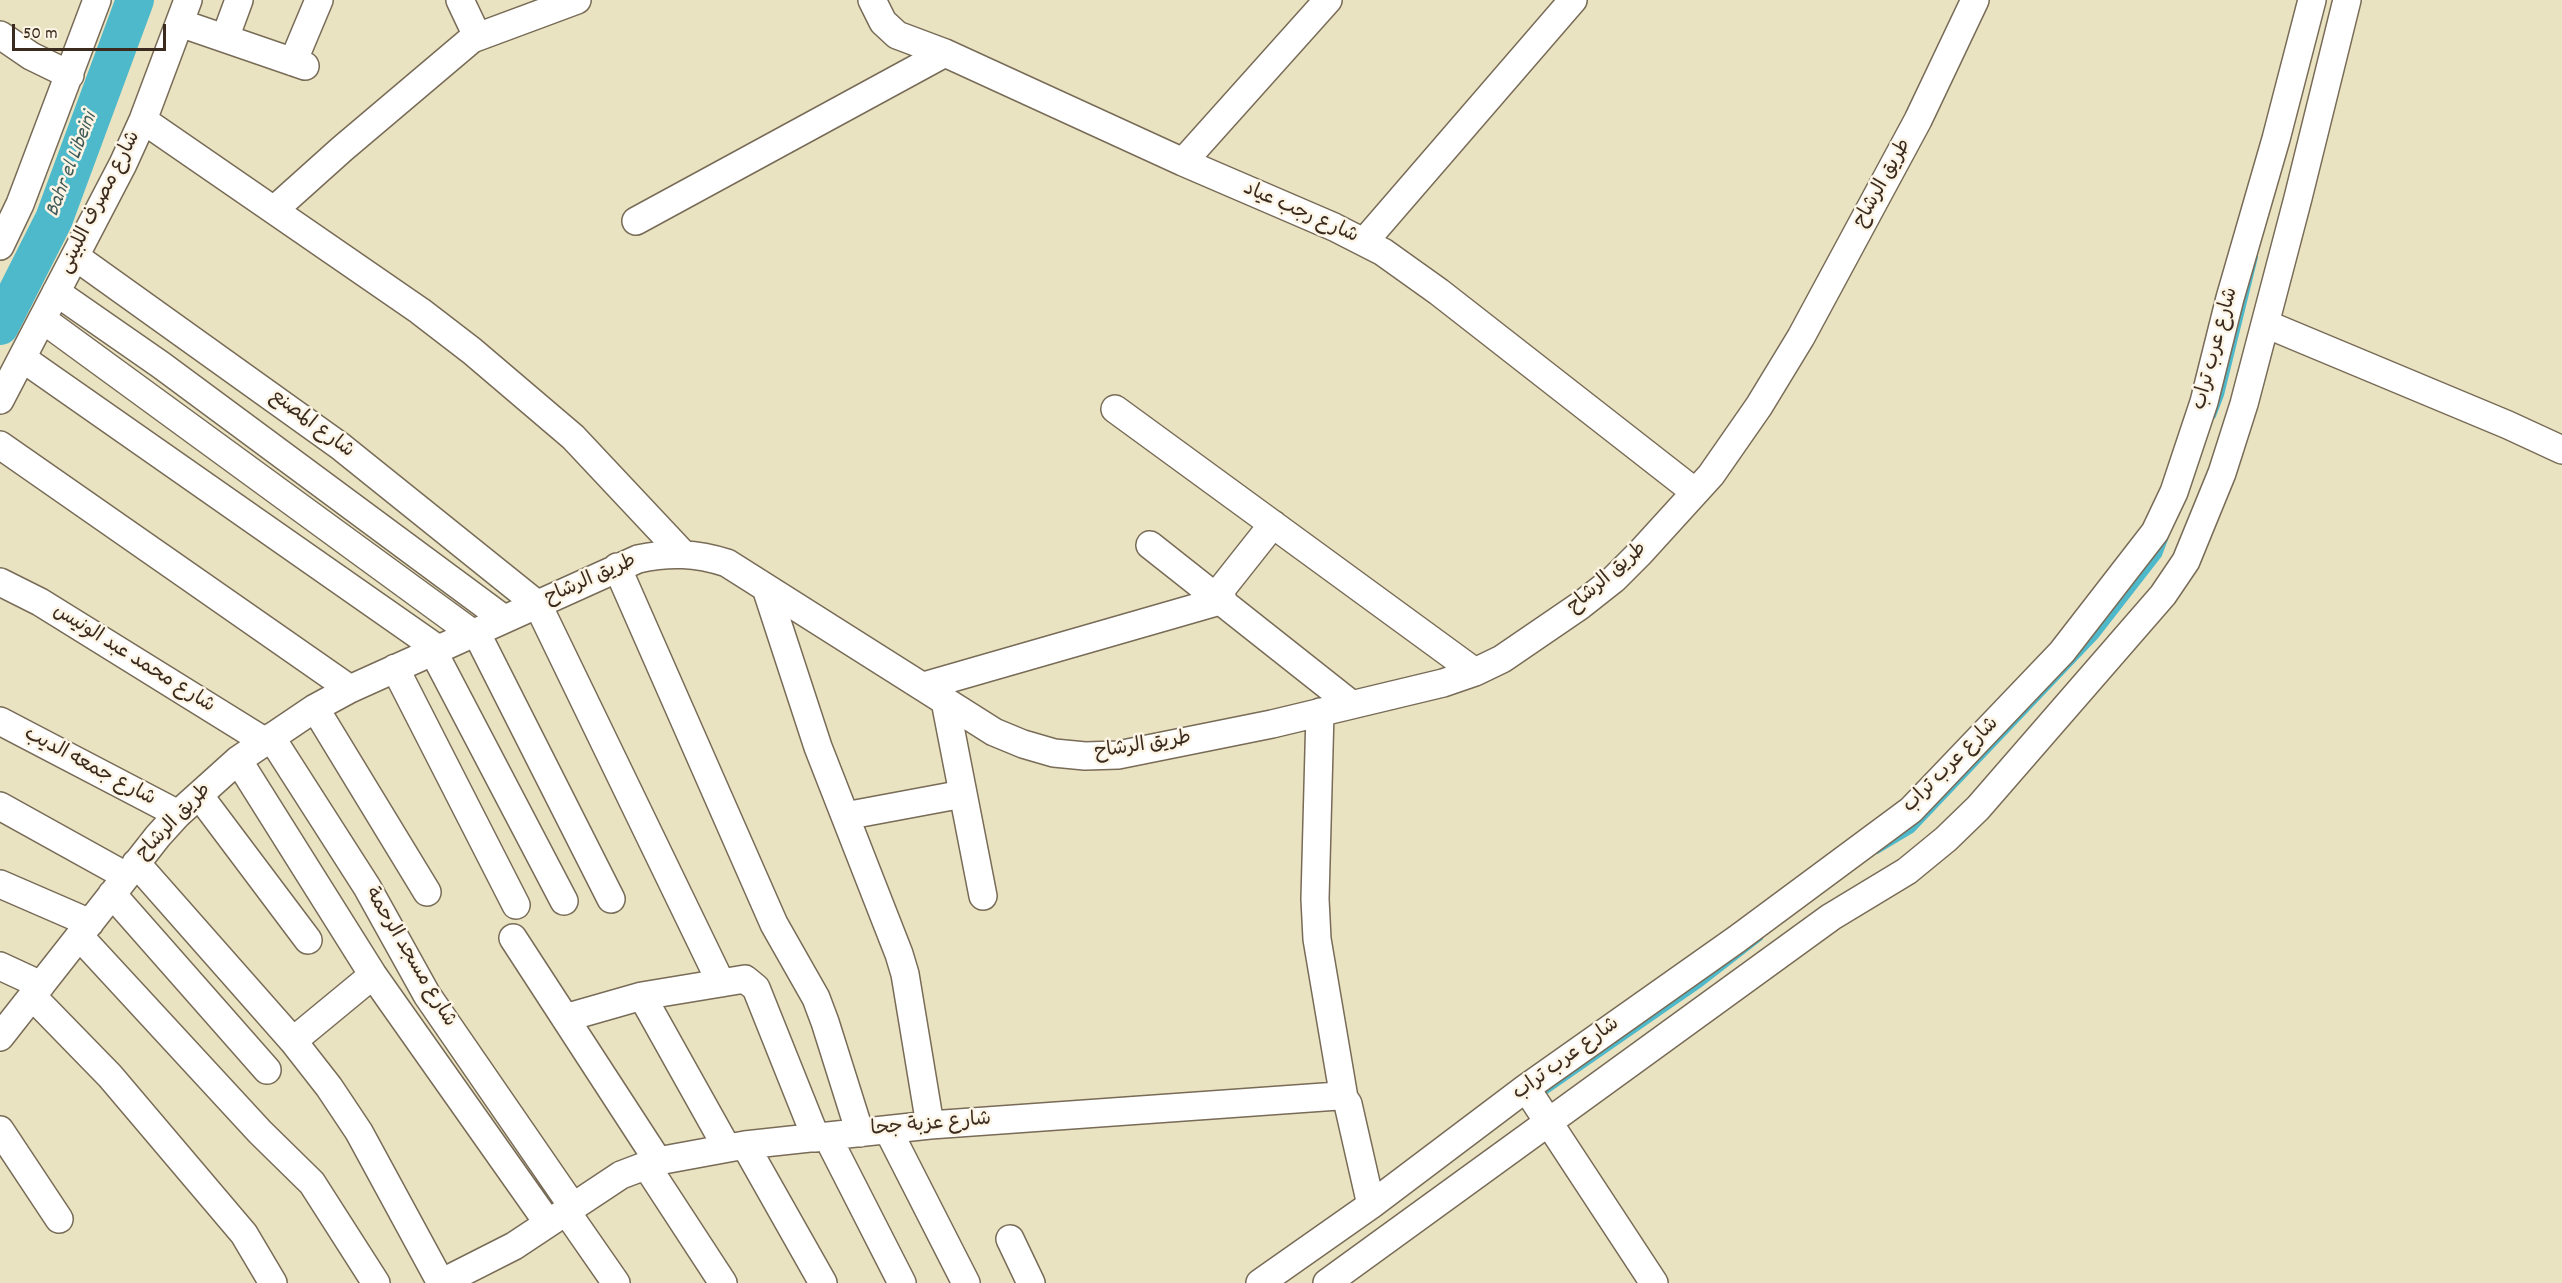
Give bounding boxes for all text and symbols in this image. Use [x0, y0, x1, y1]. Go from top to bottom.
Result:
scale bar [15, 12, 170, 50]
text: 50 m [23, 22, 58, 47]
water label: Bahr el Libeini [42, 110, 104, 220]
street label: شارع مصرف اللبينى [55, 128, 147, 278]
street label: طريق الرشاح [1850, 136, 1918, 232]
street label: شارع رجب عياد [1239, 178, 1361, 250]
street label: شارع عرب تراب [2189, 285, 2245, 413]
street label: شارع المصنع [264, 386, 358, 464]
street label: طريق الرشاح [1563, 538, 1653, 620]
street label: طريق الرشاح [542, 550, 640, 612]
street label: شارع محمد عبد الونيس [48, 600, 218, 720]
street label: شارع عرب تراب [1899, 713, 2005, 819]
street label: شارع جمعه الديب [19, 723, 159, 813]
street label: طريق الرشاح [1093, 728, 1193, 766]
street label: طريق الرشاح [132, 780, 218, 866]
street label: شارع مسجد الرحمة [358, 884, 460, 1032]
street label: شارع عرب تراب [1509, 1013, 1625, 1107]
street label: شارع عزبة جحا [870, 1109, 992, 1143]

